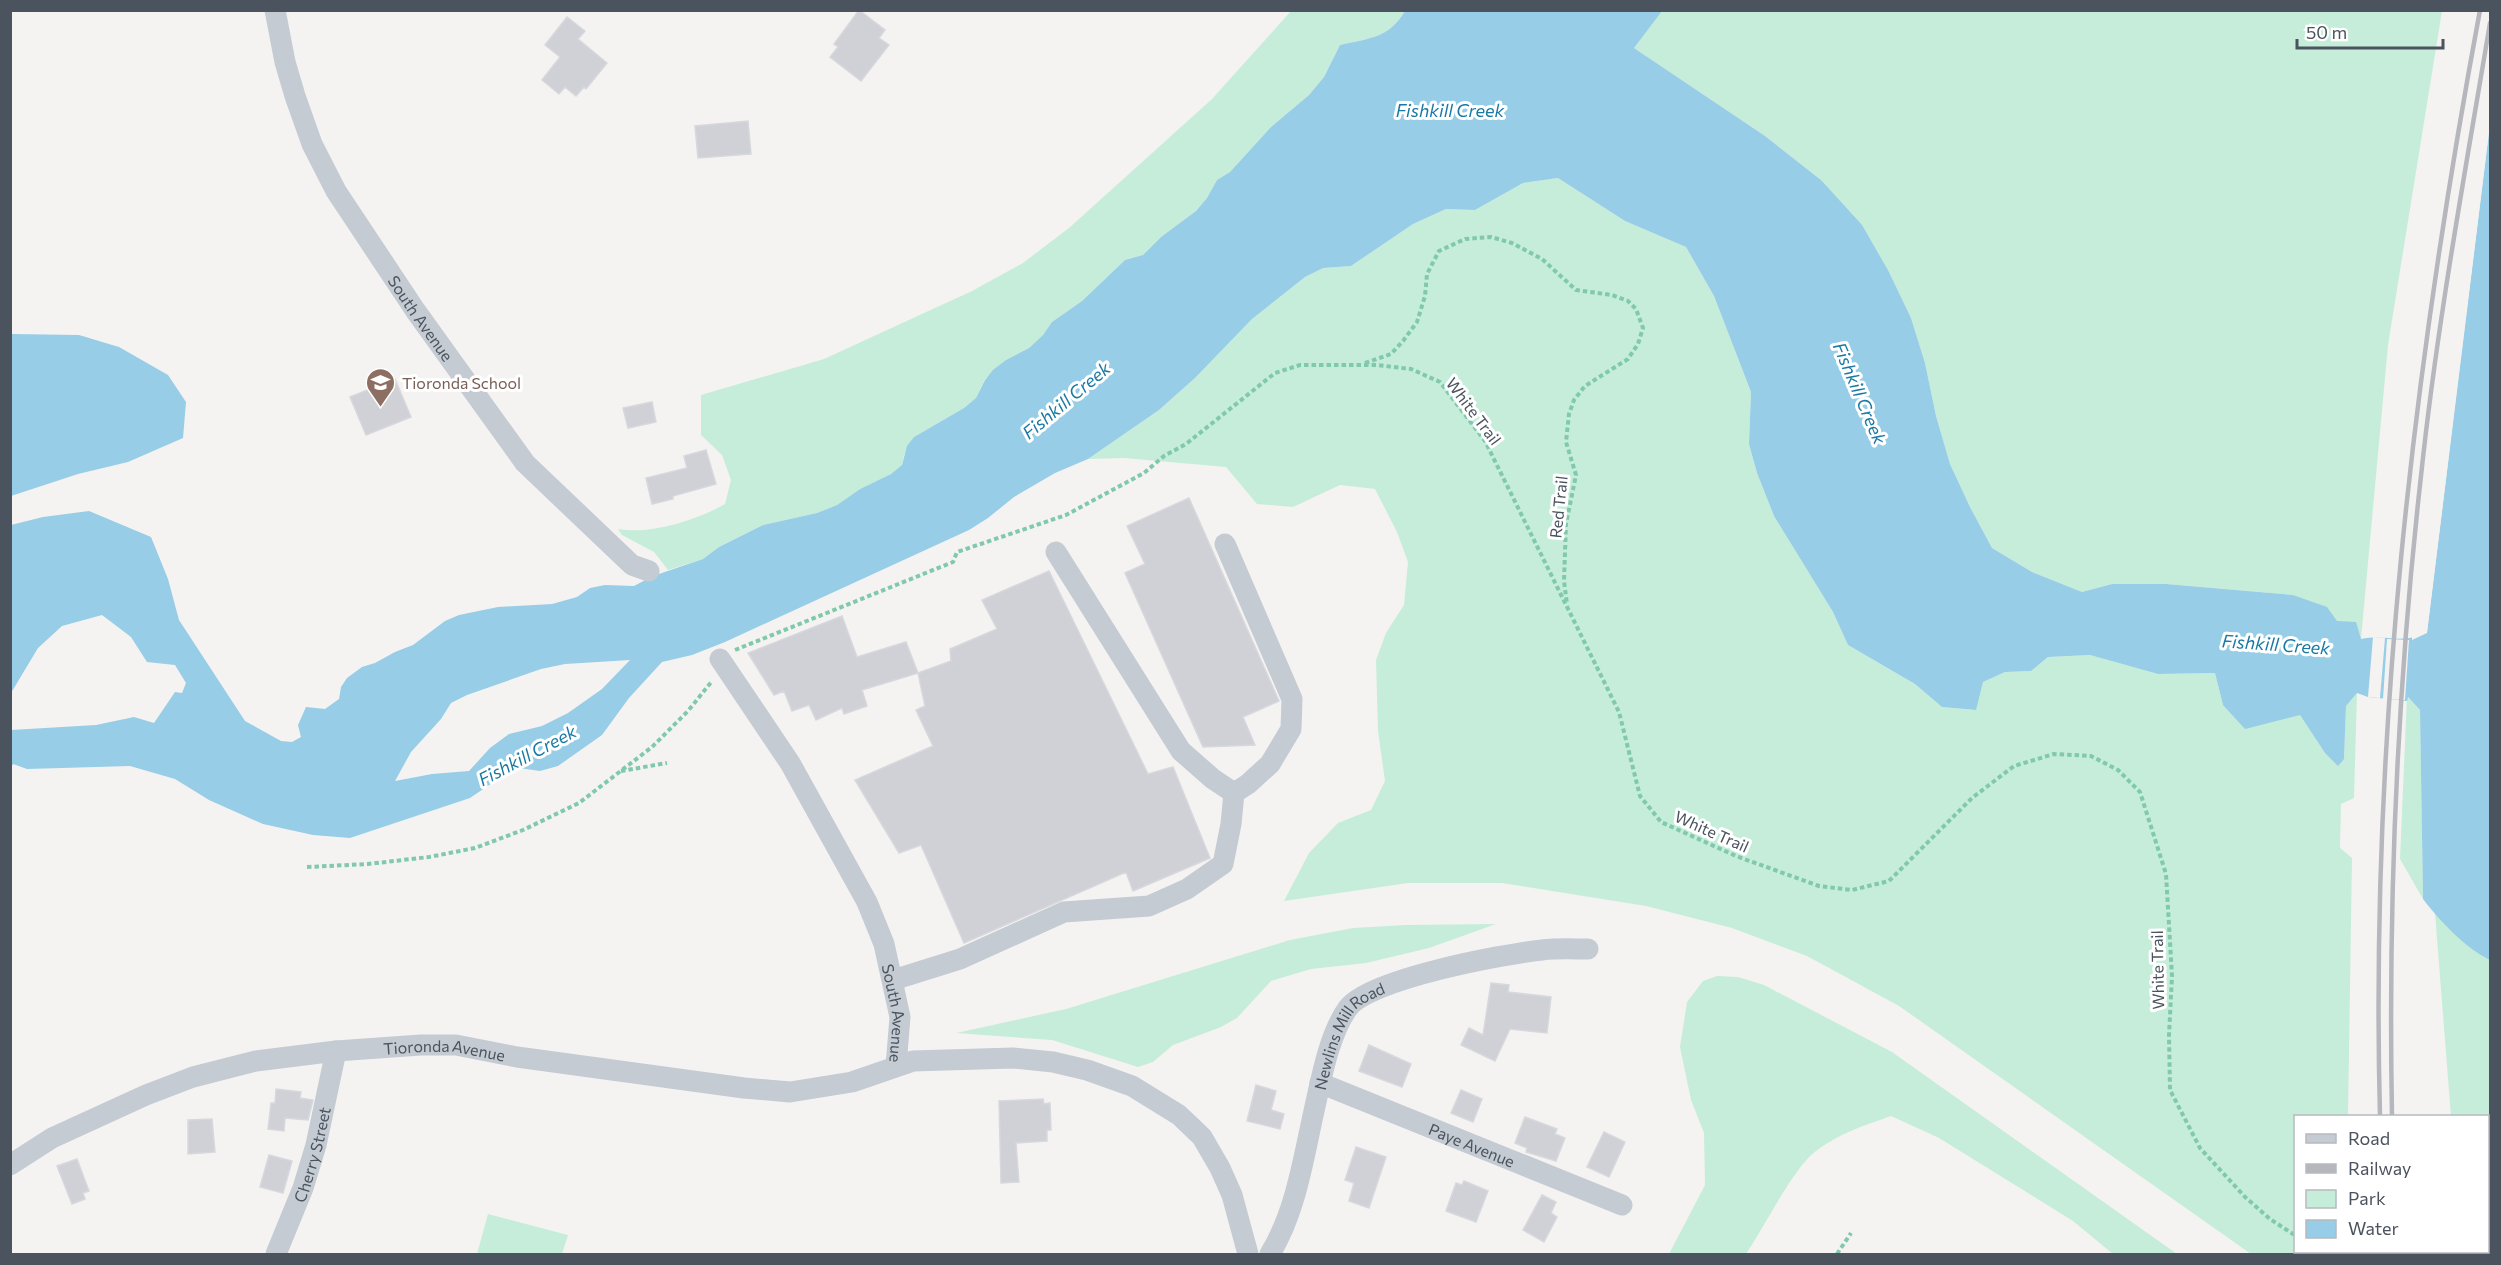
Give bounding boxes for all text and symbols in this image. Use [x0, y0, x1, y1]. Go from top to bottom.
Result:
scale bar [2297, 12, 2442, 50]
text: 50 m [2306, 21, 2347, 43]
water label: Fishkill Creek [1396, 99, 1505, 121]
street label: South Avenue [385, 271, 458, 364]
water label: Fishkill Creek [1829, 339, 1892, 448]
water label: Fishkill Creek [1017, 356, 1116, 443]
school or university icon: Tioronda School [365, 366, 397, 408]
place label: Tioronda School [402, 373, 521, 392]
street label: White Trail [1443, 374, 1505, 448]
street label: Red Trail [1545, 475, 1571, 539]
water label: Fishkill Creek [2221, 629, 2332, 659]
water label: Fishkill Creek [474, 719, 581, 790]
street label: White Trail [1672, 806, 1752, 856]
street label: White Trail [2147, 930, 2167, 1010]
street label: South Avenue [879, 962, 910, 1063]
street label: Newlins Mill Road [1309, 978, 1387, 1091]
street label: Tioronda Avenue [383, 1035, 507, 1064]
street label: Cherry Street [289, 1105, 333, 1205]
legend [2294, 1115, 2489, 1253]
street label: Paye Avenue [1426, 1119, 1518, 1170]
text: Road [2348, 1127, 2390, 1149]
text: Railway [2348, 1157, 2411, 1179]
text: Park [2348, 1187, 2386, 1209]
text: Water [2348, 1217, 2399, 1239]

